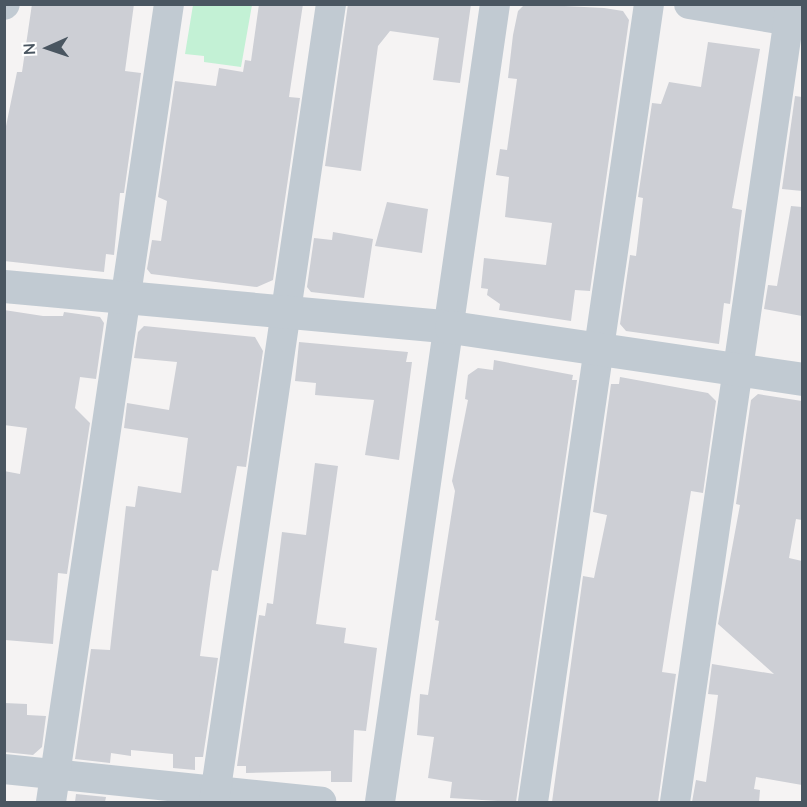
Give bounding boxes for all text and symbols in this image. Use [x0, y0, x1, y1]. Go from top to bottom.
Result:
north arrow [18, 18, 78, 78]
text: N [19, 42, 41, 55]

